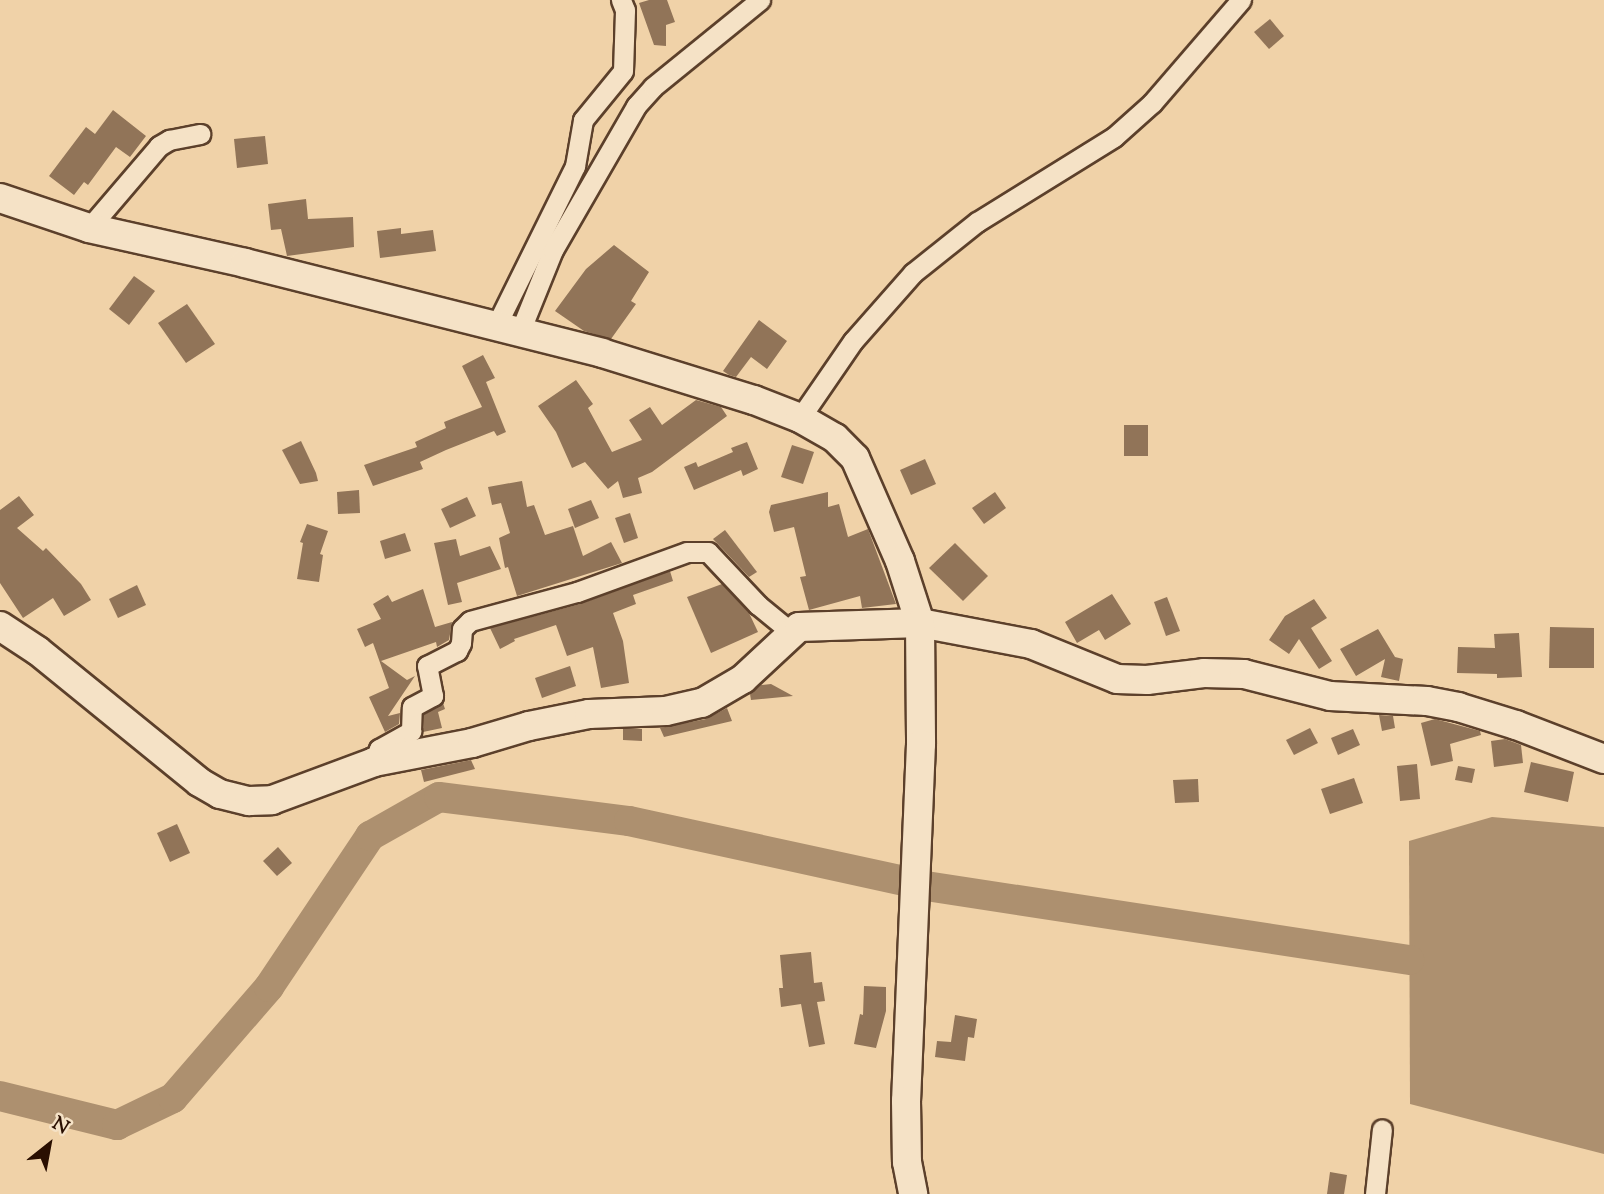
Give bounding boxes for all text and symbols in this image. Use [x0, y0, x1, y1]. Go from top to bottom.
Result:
north arrow [14, 1110, 84, 1180]
text: N [47, 1111, 74, 1142]

